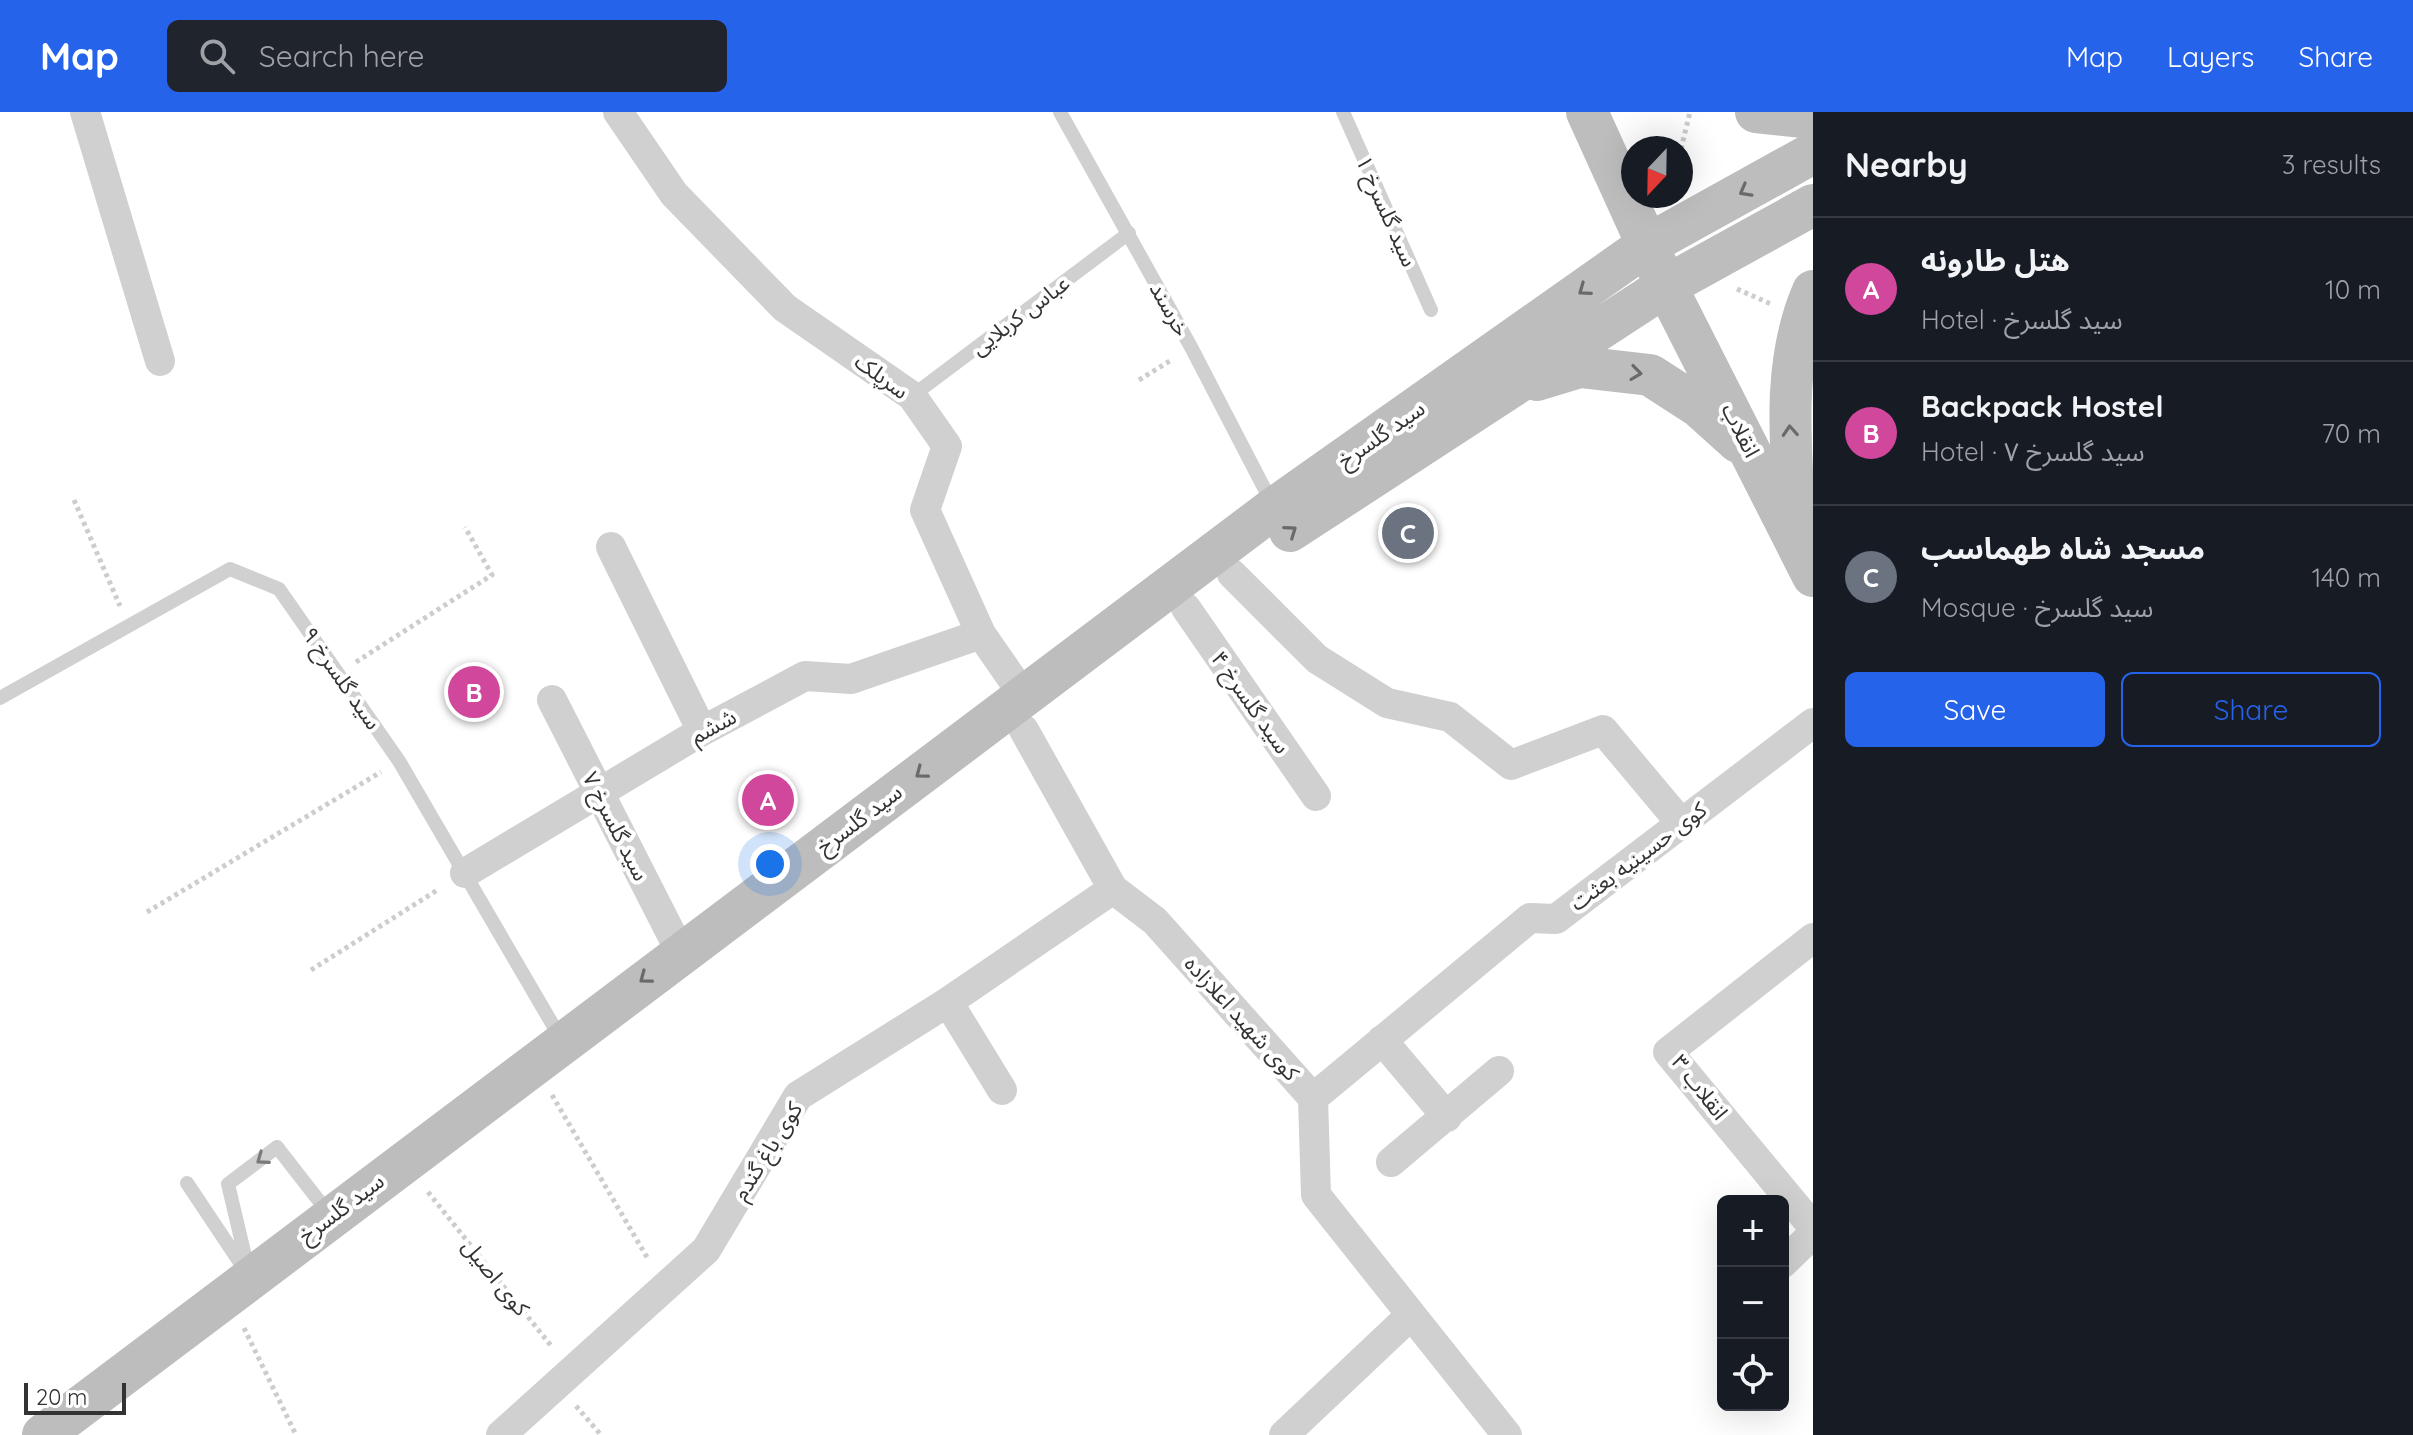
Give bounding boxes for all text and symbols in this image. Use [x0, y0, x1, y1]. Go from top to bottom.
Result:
search box [167, 20, 727, 92]
text: Map [40, 32, 119, 80]
icon: search [195, 34, 239, 78]
text: Search here [259, 37, 424, 75]
text: Map [2066, 39, 2123, 74]
text: Layers [2167, 39, 2254, 74]
text: Share [2298, 39, 2373, 74]
north arrow [1621, 136, 1693, 208]
text: Nearby [1845, 143, 1968, 186]
text: 3 results [2282, 148, 2381, 181]
street label: سید گلسرخ ۱ [1347, 151, 1424, 272]
one-way arrow [1739, 181, 1753, 197]
text: هتل طارونه [1921, 241, 2070, 279]
street label: عباس کربلایی [965, 269, 1075, 361]
text: A [1863, 273, 1879, 306]
text: 10 m [2325, 273, 2381, 306]
street label: خرسند [1144, 277, 1196, 341]
one-way arrow [1578, 280, 1592, 295]
text: Hotel · سید گلسرخ [1921, 303, 2123, 336]
street label: سرپلک [849, 347, 914, 406]
one-way arrow [1629, 364, 1643, 381]
text: Backpack Hostel [1921, 387, 2164, 425]
street label: سید گلسرخ [1332, 394, 1432, 477]
street label: انقلاب [1716, 398, 1766, 462]
text: B [1862, 417, 1880, 450]
text: 70 m [2321, 417, 2381, 450]
one-way arrow [1782, 424, 1799, 437]
text: Hotel · سید گلسرخ ۷ [1921, 435, 2145, 468]
pin: C [1382, 503, 1434, 563]
one-way arrow [1282, 526, 1296, 541]
text: مسجد شاه طهماسب [1921, 529, 2205, 567]
text: C [1863, 561, 1879, 594]
text: 140 m [2312, 561, 2381, 594]
text: Mosque · سید گلسرخ [1921, 591, 2153, 624]
street label: سید گلسرخ ۹ [294, 621, 388, 736]
street label: سید گلسرخ ۴ [1203, 645, 1297, 760]
pin: B [448, 662, 500, 722]
button: Save [1845, 672, 2105, 747]
button: Share [2121, 672, 2381, 747]
street label: ششم [685, 702, 742, 753]
one-way arrow [915, 763, 930, 777]
street label: سید گلسرخ ۷ [574, 767, 655, 887]
pin: A [742, 770, 794, 830]
street label: سید گلسرخ [811, 778, 909, 863]
street label: کوی حسینیه بعثت [1564, 795, 1713, 917]
your location [750, 844, 790, 884]
street label: کوی شهید اعلازاده [1179, 950, 1306, 1087]
one-way arrow [639, 969, 654, 983]
street label: انقلاب ۳ [1666, 1049, 1734, 1125]
street label: کوی باغ گندم [726, 1096, 811, 1207]
one-way arrow [256, 1149, 270, 1164]
street label: سید گلسرخ [293, 1167, 391, 1252]
map controls [1717, 1195, 1789, 1411]
button: + [1717, 1195, 1789, 1267]
street label: کوی اصیل [456, 1233, 536, 1322]
button: − [1717, 1267, 1789, 1339]
button: locate [1717, 1339, 1789, 1411]
scale bar [24, 1379, 126, 1415]
text: 20 m [36, 1383, 87, 1411]

